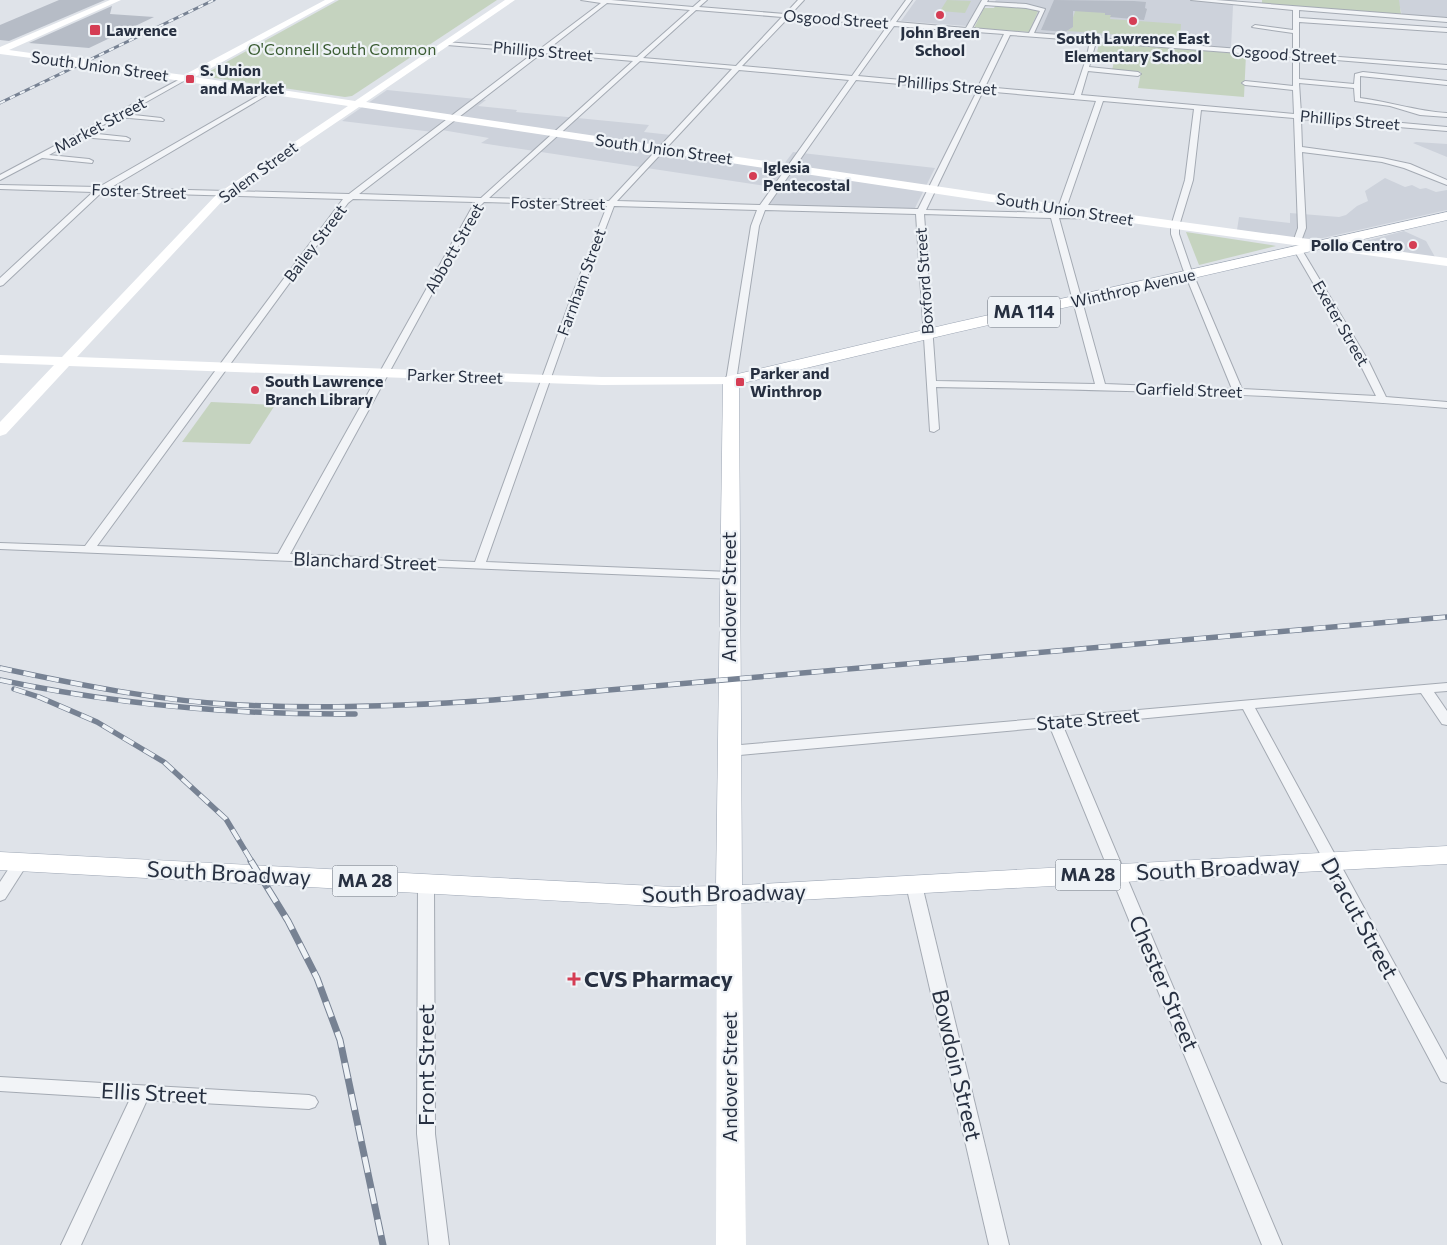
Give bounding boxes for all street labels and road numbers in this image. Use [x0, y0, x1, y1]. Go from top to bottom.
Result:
street label: Osgood Street [783, 5, 890, 32]
street label: Phillips Street [492, 37, 594, 64]
street label: Osgood Street [1231, 40, 1338, 67]
street label: South Union Street [30, 46, 170, 85]
street label: Phillips Street [896, 71, 998, 98]
street label: Market Street [51, 92, 149, 157]
street label: Phillips Street [1299, 106, 1401, 133]
street label: South Union Street [594, 129, 734, 168]
street label: Salem Street [215, 136, 301, 206]
street label: Foster Street [91, 179, 187, 202]
street label: South Union Street [995, 188, 1135, 229]
street label: Foster Street [510, 192, 606, 213]
street label: Abbott Street [420, 199, 487, 296]
street label: Bailey Street [279, 200, 350, 285]
street label: Farnham Street [552, 225, 609, 338]
street label: Boxford Street [910, 226, 937, 335]
street label: Winthrop Avenue [1069, 264, 1197, 311]
street label: Exeter Street [1309, 277, 1374, 369]
road number: MA 114 [988, 296, 1060, 328]
street label: Parker Street [407, 364, 504, 387]
street label: Garfield Street [1135, 378, 1243, 401]
street label: Andover Street [717, 532, 740, 662]
street label: Blanchard Street [293, 546, 437, 575]
street label: State Street [1035, 703, 1141, 734]
street label: South Broadway [1135, 850, 1301, 885]
street label: Dracut Street [1316, 852, 1405, 983]
street label: South Broadway [146, 855, 312, 890]
road number: MA 28 [1056, 860, 1120, 890]
road number: MA 28 [332, 866, 398, 896]
street label: South Broadway [642, 878, 806, 907]
street label: Chester Street [1124, 911, 1205, 1055]
street label: Bowdoin Street [927, 986, 988, 1143]
street label: Front Street [412, 1004, 439, 1126]
street label: Andover Street [718, 1012, 741, 1142]
street label: Ellis Street [100, 1076, 208, 1109]

